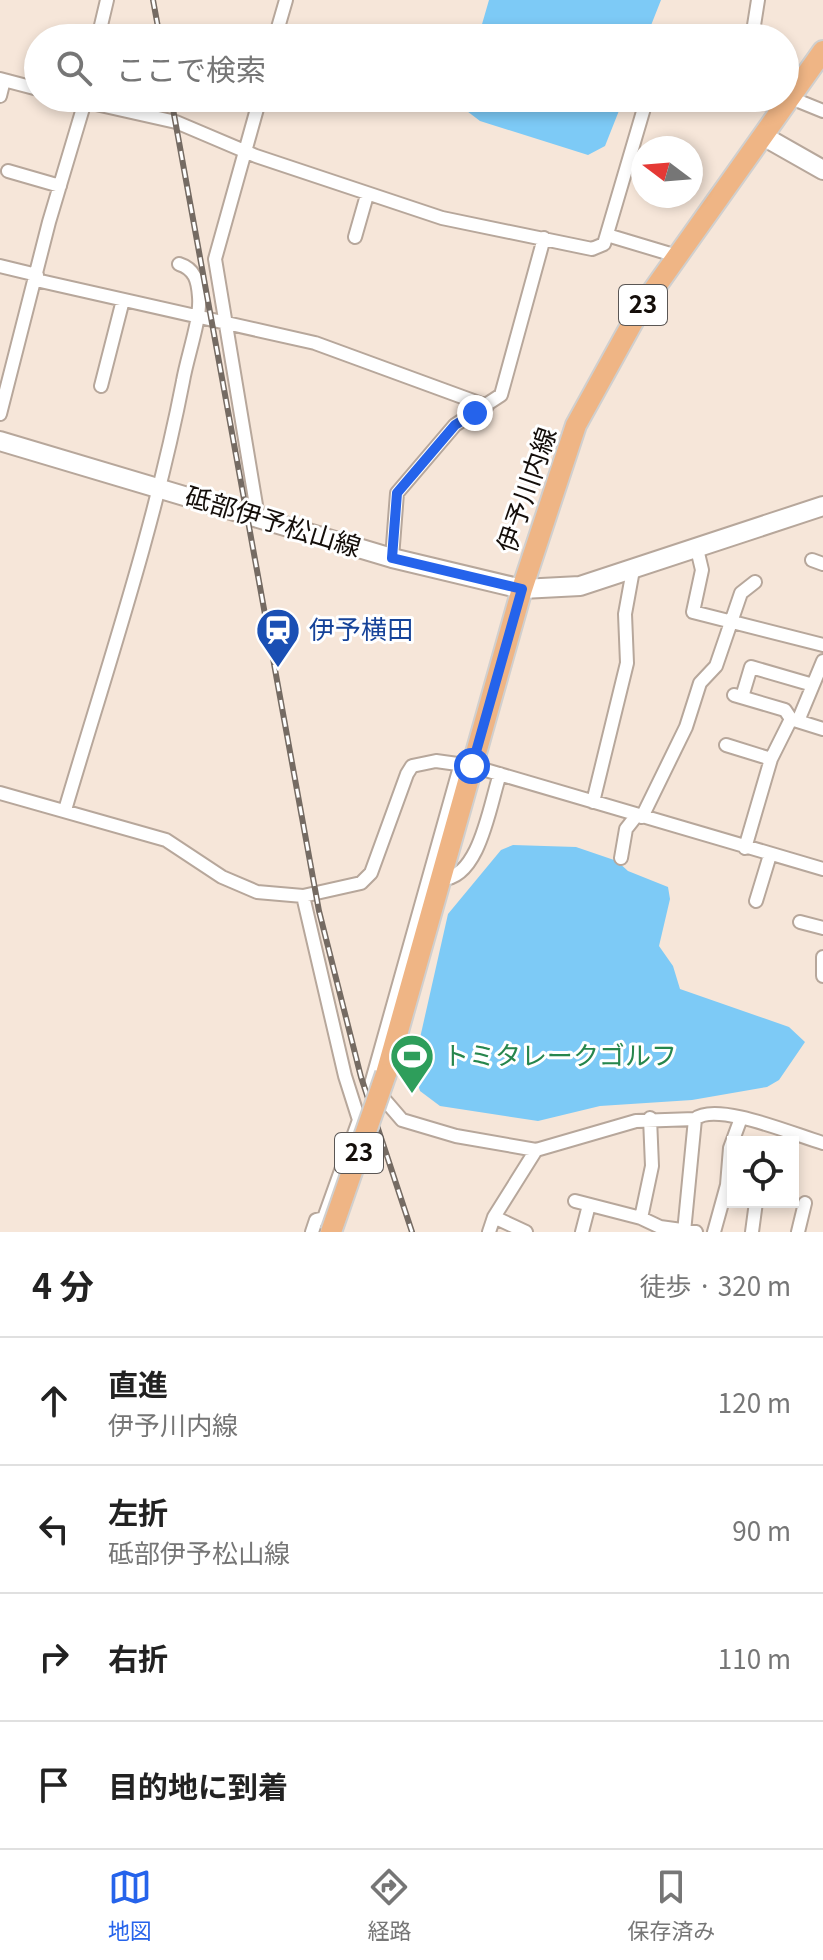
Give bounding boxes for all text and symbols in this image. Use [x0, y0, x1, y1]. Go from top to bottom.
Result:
search box [24, 24, 799, 112]
icon: search [52, 46, 96, 90]
text: ここで検索 [116, 46, 266, 90]
north arrow [631, 136, 703, 208]
road number: 23 [619, 285, 667, 325]
route end [457, 395, 493, 431]
street label: 伊予川内線 [486, 422, 563, 557]
street label: 砥部伊予松山線 [181, 475, 366, 564]
station icon: 伊予横田 [254, 606, 302, 669]
place label: 伊予横田 [309, 609, 413, 646]
route start [454, 748, 490, 784]
sports icon: トミタレークゴルフ [388, 1032, 436, 1095]
place label: トミタレークゴルフ [443, 1035, 677, 1072]
road number: 23 [335, 1133, 383, 1173]
map controls [727, 1136, 799, 1208]
button: locate [727, 1136, 799, 1208]
text: 4 分 [32, 1260, 94, 1309]
text: 徒歩 · 320 m [640, 1266, 791, 1303]
text: 直進 [108, 1361, 168, 1405]
icon: ahead [32, 1379, 76, 1423]
text: 120 m [718, 1383, 791, 1420]
text: 伊予川内線 [108, 1405, 238, 1442]
text: 左折 [108, 1489, 168, 1533]
icon: left [32, 1507, 76, 1551]
text: 90 m [732, 1511, 791, 1548]
text: 砥部伊予松山線 [108, 1533, 290, 1570]
icon: right [32, 1635, 76, 1679]
text: 右折 [108, 1635, 168, 1679]
text: 110 m [718, 1639, 791, 1676]
icon: arrive [32, 1763, 76, 1807]
text: 目的地に到着 [108, 1763, 288, 1807]
tab: 地図 [108, 1865, 152, 1945]
tab: 経路 [367, 1865, 411, 1945]
tab: 保存済み [627, 1865, 715, 1945]

